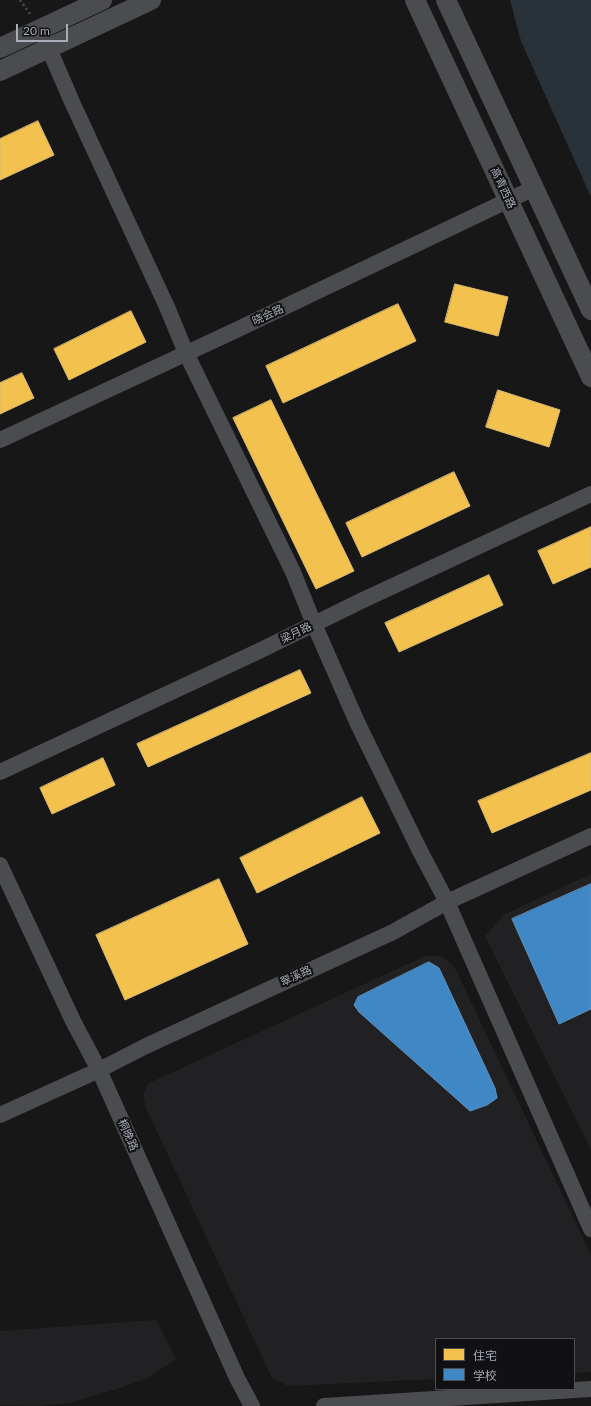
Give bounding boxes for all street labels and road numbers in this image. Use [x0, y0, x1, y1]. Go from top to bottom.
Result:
street label: 高青西路 [488, 165, 518, 211]
street label: 晓会路 [250, 302, 286, 328]
street label: 梁月路 [278, 620, 314, 646]
street label: 翠溪路 [278, 963, 314, 989]
street label: 桐晚路 [115, 1117, 141, 1153]

